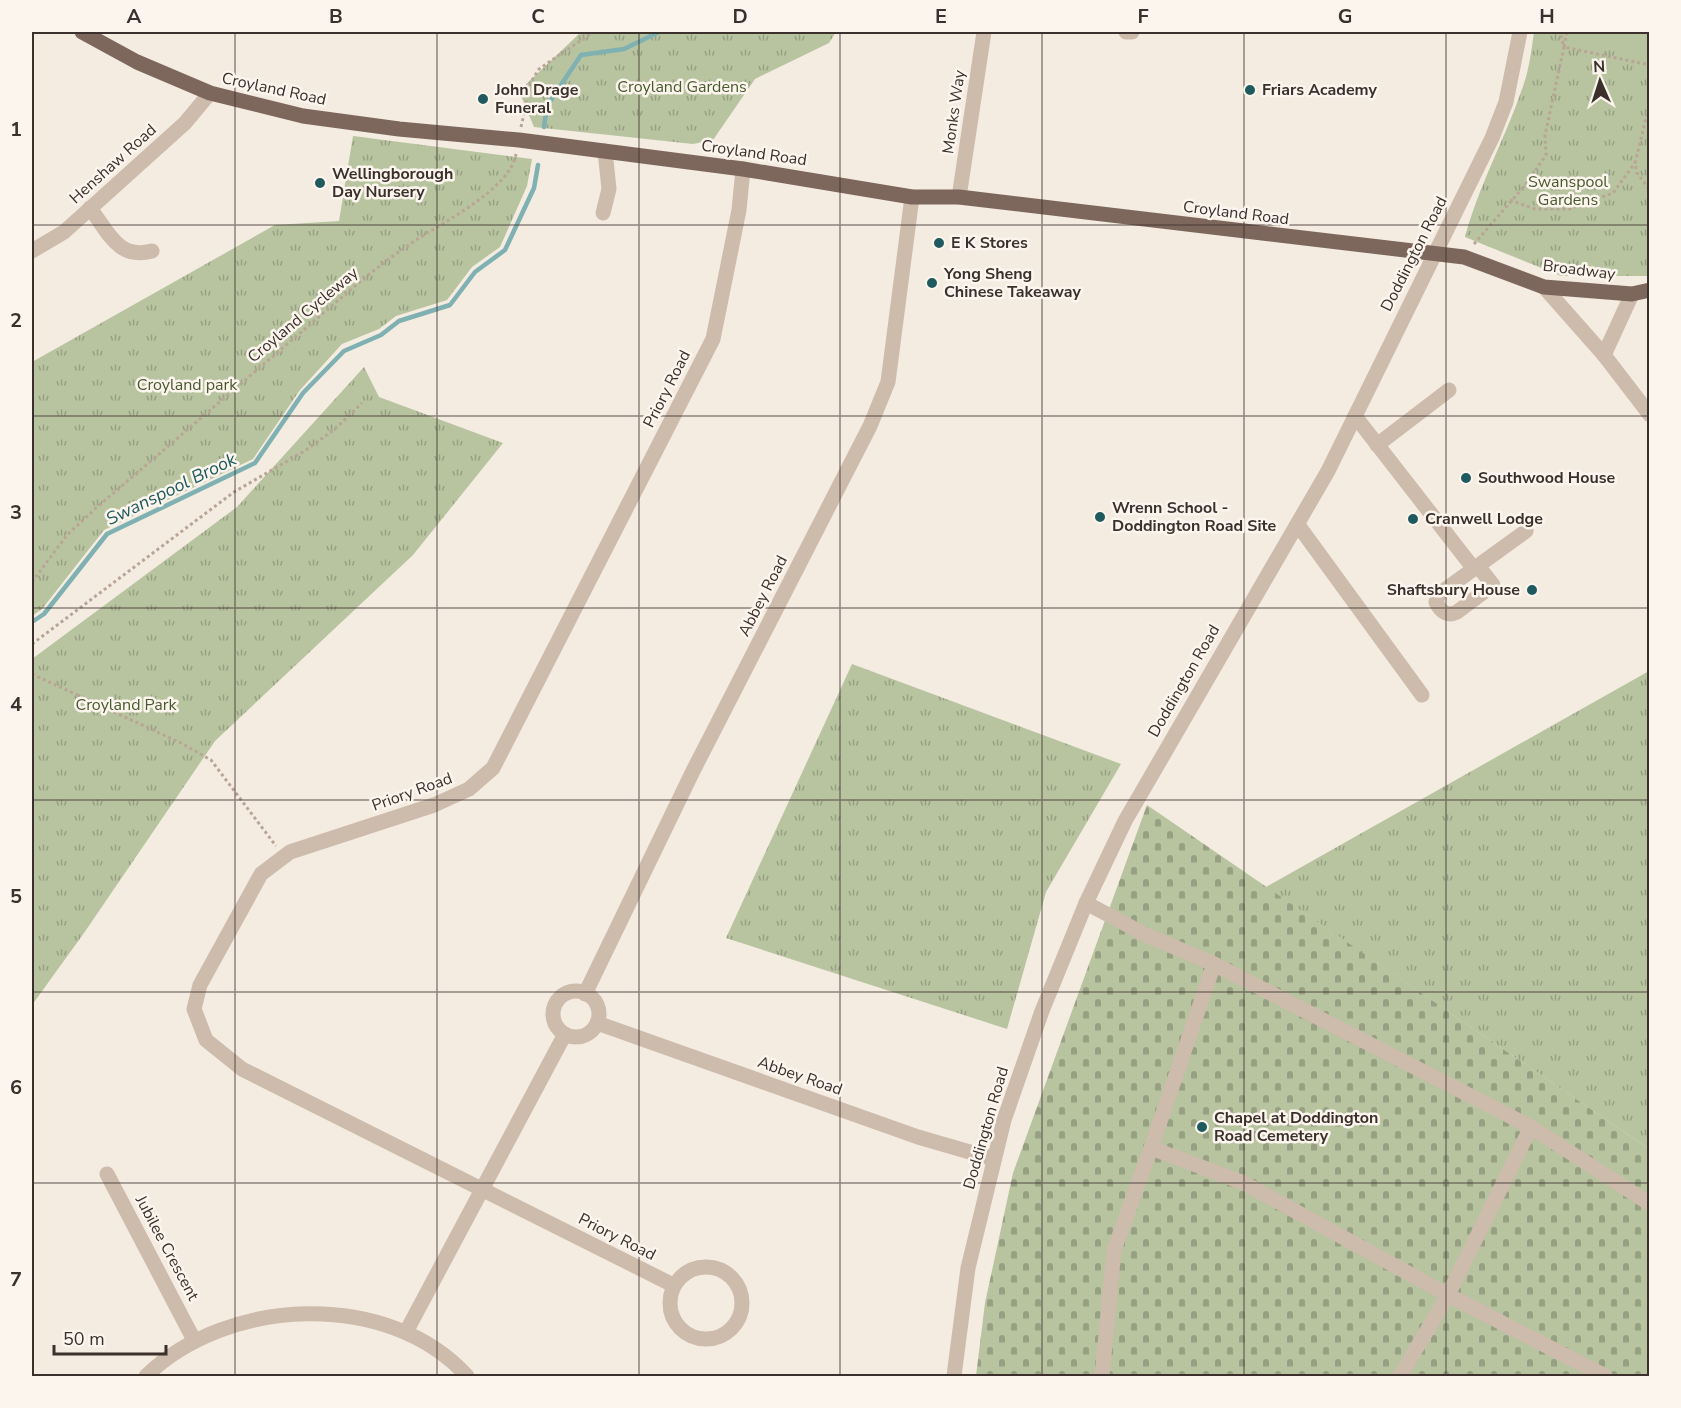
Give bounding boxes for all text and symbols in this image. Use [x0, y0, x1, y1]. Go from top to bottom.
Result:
text: A [127, 3, 142, 30]
text: B [329, 3, 343, 30]
text: C [531, 3, 545, 30]
text: D [732, 3, 748, 30]
text: E [935, 3, 947, 30]
text: F [1137, 3, 1149, 30]
text: G [1338, 3, 1352, 30]
text: H [1539, 3, 1555, 30]
north arrow [1570, 51, 1630, 111]
text: N [1593, 56, 1606, 78]
street label: Croyland Road [220, 67, 328, 111]
street label: Monks Way [937, 68, 971, 155]
park label: Croyland Gardens [617, 76, 747, 98]
place label: John Drage Funeral [494, 79, 579, 119]
place label: Friars Academy [1262, 79, 1378, 101]
marker: Friars Academy [1243, 83, 1257, 97]
marker: John Drage Funeral [476, 92, 490, 106]
text: 1 [10, 116, 22, 143]
street label: Henshaw Road [65, 119, 161, 209]
street label: Croyland Road [700, 135, 808, 171]
place label: Wellingborough Day Nursery [332, 163, 453, 203]
park label: Swanspool Gardens [1528, 171, 1608, 211]
marker: Wellingborough Day Nursery [313, 176, 327, 190]
street label: Doddington Road [1375, 193, 1453, 315]
street label: Croyland Road [1182, 196, 1290, 230]
place label: E K Stores [951, 232, 1028, 254]
marker: E K Stores [932, 236, 946, 250]
street label: Broadway [1541, 255, 1617, 285]
street label: Croyland Cycleway [243, 262, 364, 368]
place label: Yong Sheng Chinese Takeaway [943, 263, 1081, 303]
marker: Yong Sheng Chinese Takeaway [925, 276, 939, 290]
text: 2 [10, 307, 22, 334]
street label: Priory Road [638, 347, 696, 431]
park label: Croyland park [137, 374, 238, 396]
water label: Swanspool Brook [102, 447, 241, 531]
place label: Southwood House [1478, 467, 1615, 489]
marker: Southwood House [1459, 471, 1473, 485]
place label: Wrenn School - Doddington Road Site [1112, 497, 1277, 537]
text: 3 [10, 499, 22, 526]
place label: Cranwell Lodge [1425, 508, 1543, 530]
marker: Wrenn School - Doddington Road Site [1093, 510, 1107, 524]
marker: Cranwell Lodge [1406, 512, 1420, 526]
street label: Abbey Road [733, 552, 793, 640]
place label: Shaftsbury House [1387, 579, 1520, 601]
marker: Shaftsbury House [1525, 583, 1539, 597]
street label: Doddington Road [1143, 621, 1225, 741]
text: 4 [10, 691, 22, 718]
park label: Croyland Park [75, 694, 178, 716]
street label: Priory Road [369, 767, 455, 817]
text: 5 [10, 883, 22, 910]
street label: Abbey Road [755, 1051, 845, 1101]
street label: Doddington Road [958, 1064, 1014, 1192]
text: 6 [10, 1074, 22, 1101]
place label: Chapel at Doddington Road Cemetery [1214, 1107, 1378, 1147]
marker: Chapel at Doddington Road Cemetery [1195, 1120, 1209, 1134]
street label: Jubilee Crescent [130, 1191, 204, 1305]
street label: Priory Road [575, 1208, 659, 1266]
text: 7 [10, 1266, 22, 1293]
scale bar [54, 1318, 166, 1356]
text: 50 m [63, 1327, 105, 1351]

